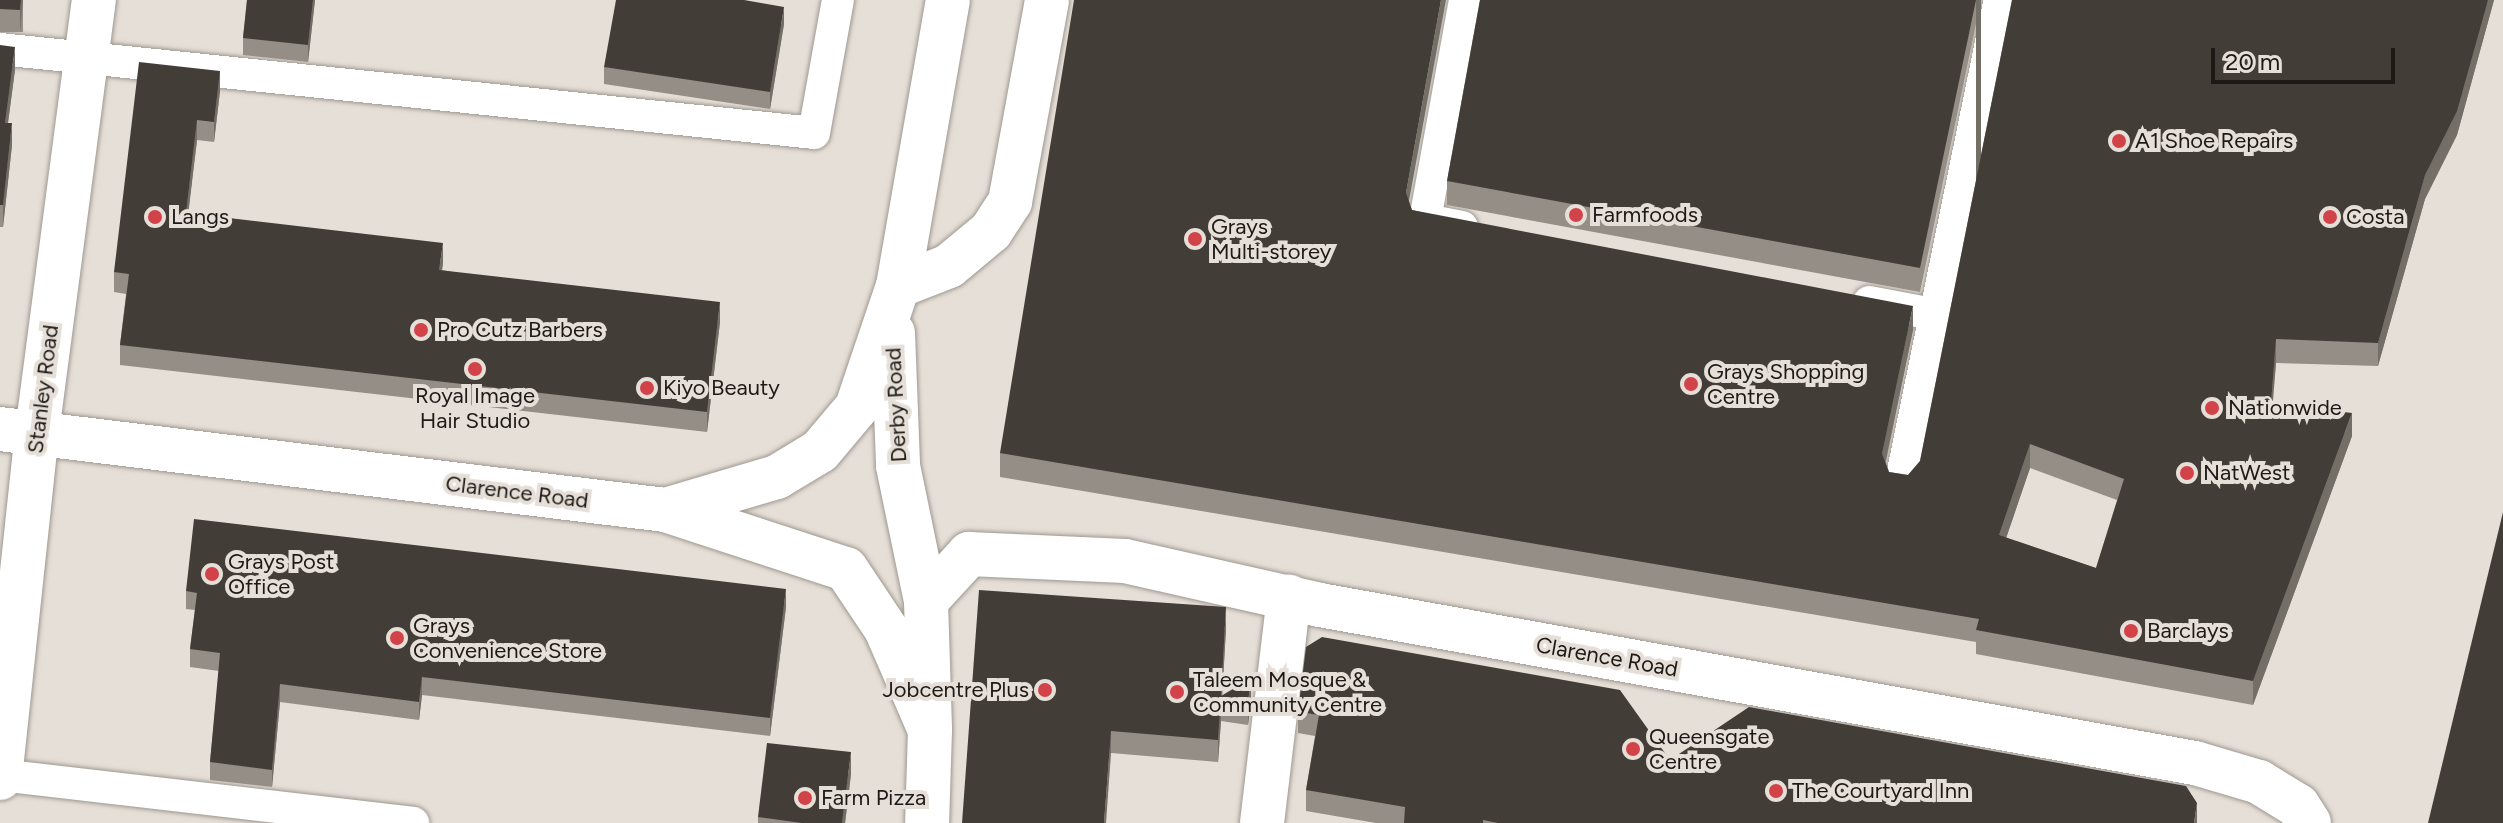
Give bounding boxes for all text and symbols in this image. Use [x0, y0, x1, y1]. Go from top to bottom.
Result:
scale bar [2215, 32, 2399, 82]
text: 20 m [2225, 47, 2280, 76]
place label: A1 Shoe Repairs [2135, 128, 2293, 154]
marker: A1 Shoe Repairs [2110, 132, 2128, 150]
place label: Farmfoods [1592, 202, 1698, 228]
place label: Langs [171, 204, 229, 230]
place label: Costa [2346, 204, 2404, 230]
marker: Farmfoods [1567, 206, 1585, 224]
marker: Langs [146, 208, 164, 226]
marker: Costa [2321, 208, 2339, 226]
place label: Grays Multi-storey [1211, 213, 1331, 264]
marker: Grays Multi-storey [1186, 230, 1204, 248]
place label: Pro Cutz Barbers [437, 317, 603, 343]
marker: Pro Cutz Barbers [412, 321, 430, 339]
street label: Stanley Road [22, 323, 64, 455]
street label: Derby Road [880, 347, 912, 463]
place label: Grays Shopping Centre [1707, 358, 1864, 410]
marker: Royal Image Hair Studio [466, 360, 484, 378]
place label: Kiyo Beauty [663, 375, 780, 401]
marker: Grays Shopping Centre [1682, 375, 1700, 393]
marker: Kiyo Beauty [638, 379, 656, 397]
place label: Royal Image Hair Studio [415, 382, 535, 434]
place label: Nationwide [2228, 395, 2342, 421]
marker: Nationwide [2203, 399, 2221, 417]
place label: NatWest [2203, 460, 2290, 486]
marker: NatWest [2178, 464, 2196, 482]
street label: Clarence Road [444, 470, 590, 514]
place label: Grays Post Office [228, 548, 334, 600]
marker: Grays Post Office [203, 565, 221, 583]
place label: Grays Convenience Store [413, 612, 602, 664]
place label: Barclays [2147, 618, 2229, 644]
marker: Barclays [2122, 622, 2140, 640]
marker: Grays Convenience Store [388, 629, 406, 647]
street label: Clarence Road [1534, 632, 1680, 682]
place label: Taleem Mosque & Community Centre [1193, 666, 1382, 718]
place label: Jobcentre Plus [883, 677, 1029, 703]
marker: Jobcentre Plus [1036, 681, 1054, 699]
marker: Taleem Mosque & Community Centre [1168, 683, 1186, 701]
place label: Queensgate Centre [1649, 723, 1769, 774]
marker: Queensgate Centre [1624, 740, 1642, 758]
place label: The Courtyard Inn [1792, 778, 1969, 804]
marker: The Courtyard Inn [1767, 782, 1785, 800]
place label: Farm Pizza [821, 785, 926, 811]
marker: Farm Pizza [796, 789, 814, 807]

